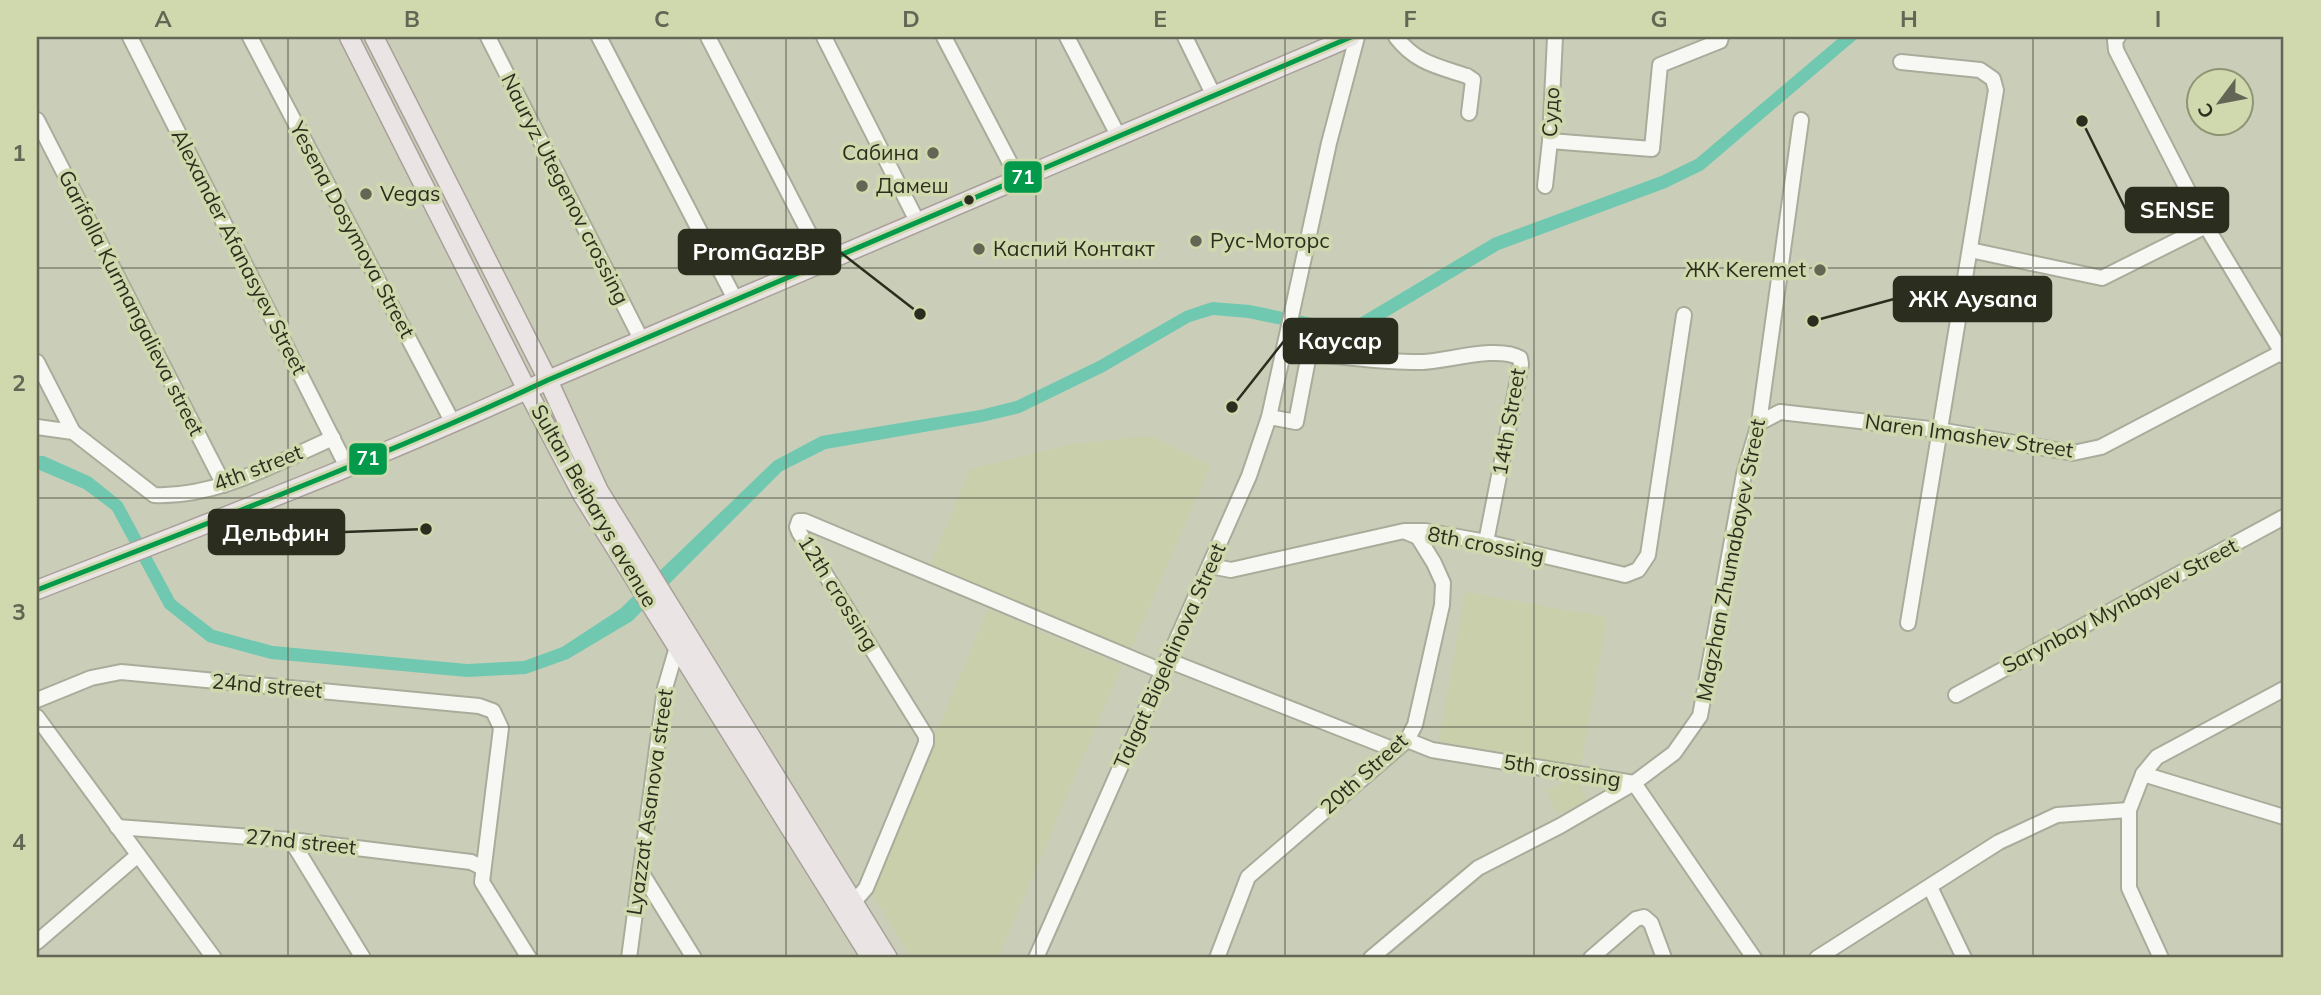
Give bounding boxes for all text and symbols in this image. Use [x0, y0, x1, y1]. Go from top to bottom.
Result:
text: A [154, 4, 172, 33]
text: B [404, 4, 420, 33]
text: C [654, 4, 670, 33]
text: D [902, 4, 920, 33]
text: E [1153, 4, 1167, 33]
text: F [1403, 4, 1417, 33]
text: G [1650, 4, 1668, 33]
text: H [1900, 4, 1918, 33]
text: I [2155, 4, 2161, 33]
north arrow [2184, 66, 2254, 136]
street label: Nauryz Utegenov crossing [496, 69, 635, 308]
street label: Судо [1536, 86, 1564, 138]
text: С [2192, 99, 2219, 123]
street label: Yesena Dosymova Street [284, 116, 421, 342]
street label: Alexander Afanasyev Street [167, 124, 313, 379]
text: 1 [12, 138, 26, 167]
place label: Сабина [842, 139, 919, 165]
marker: Сабина [925, 145, 941, 161]
line badge: 71 [1003, 160, 1043, 194]
street label: Garifolla Kurmangalieva street [53, 165, 210, 440]
text: 71 [1012, 165, 1034, 189]
place label: Дамеш [876, 172, 949, 198]
marker: Дамеш [854, 178, 870, 194]
place label: Vegas [380, 180, 441, 206]
marker: Vegas [358, 186, 374, 202]
callout: SENSE [2126, 188, 2228, 232]
unlabelled marker [962, 193, 976, 207]
text: SENSE [2140, 195, 2214, 224]
place label: Рус-Моторс [1210, 227, 1330, 253]
callout: PromGazBP [679, 230, 840, 274]
marker: Рус-Моторс [1188, 233, 1204, 249]
place label: Каспий Контакт [993, 235, 1155, 261]
text: PromGazBP [693, 237, 825, 266]
marker: Каспий Контакт [971, 241, 987, 257]
place label: ЖК Keremet [1685, 256, 1806, 282]
marker: ЖК Keremet [1812, 262, 1828, 278]
callout: ЖК Aysana [1894, 277, 2051, 321]
text: ЖК Aysana [1909, 284, 2037, 313]
callout: Каусар [1284, 319, 1397, 363]
text: Каусар [1298, 326, 1382, 355]
street label: 14th Street [1486, 366, 1530, 477]
text: 2 [12, 368, 26, 397]
street label: Sultan Beibarys avenue [526, 400, 664, 611]
street label: Naren Imashev Street [1863, 408, 2075, 463]
street label: Magzhan Zhumabayev Street [1690, 416, 1770, 703]
street label: 4th street [210, 438, 306, 496]
line badge: 71 [348, 442, 388, 476]
text: 71 [357, 446, 379, 470]
callout: Дельфин [209, 510, 344, 554]
text: Дельфин [223, 518, 329, 547]
street label: 8th crossing [1426, 520, 1547, 568]
street label: 12th crossing [793, 530, 885, 655]
street label: Sarynbay Mynbayev Street [1997, 532, 2242, 678]
street label: Talgat Bigeldinova Street [1108, 539, 1231, 772]
text: 3 [12, 597, 26, 626]
street label: 24nd street [211, 667, 323, 703]
street label: Lyazzat Asanova street [620, 687, 678, 917]
street label: 20th Street [1314, 727, 1412, 819]
street label: 5th crossing [1502, 748, 1623, 792]
street label: 27nd street [245, 822, 358, 860]
text: 4 [12, 827, 26, 856]

